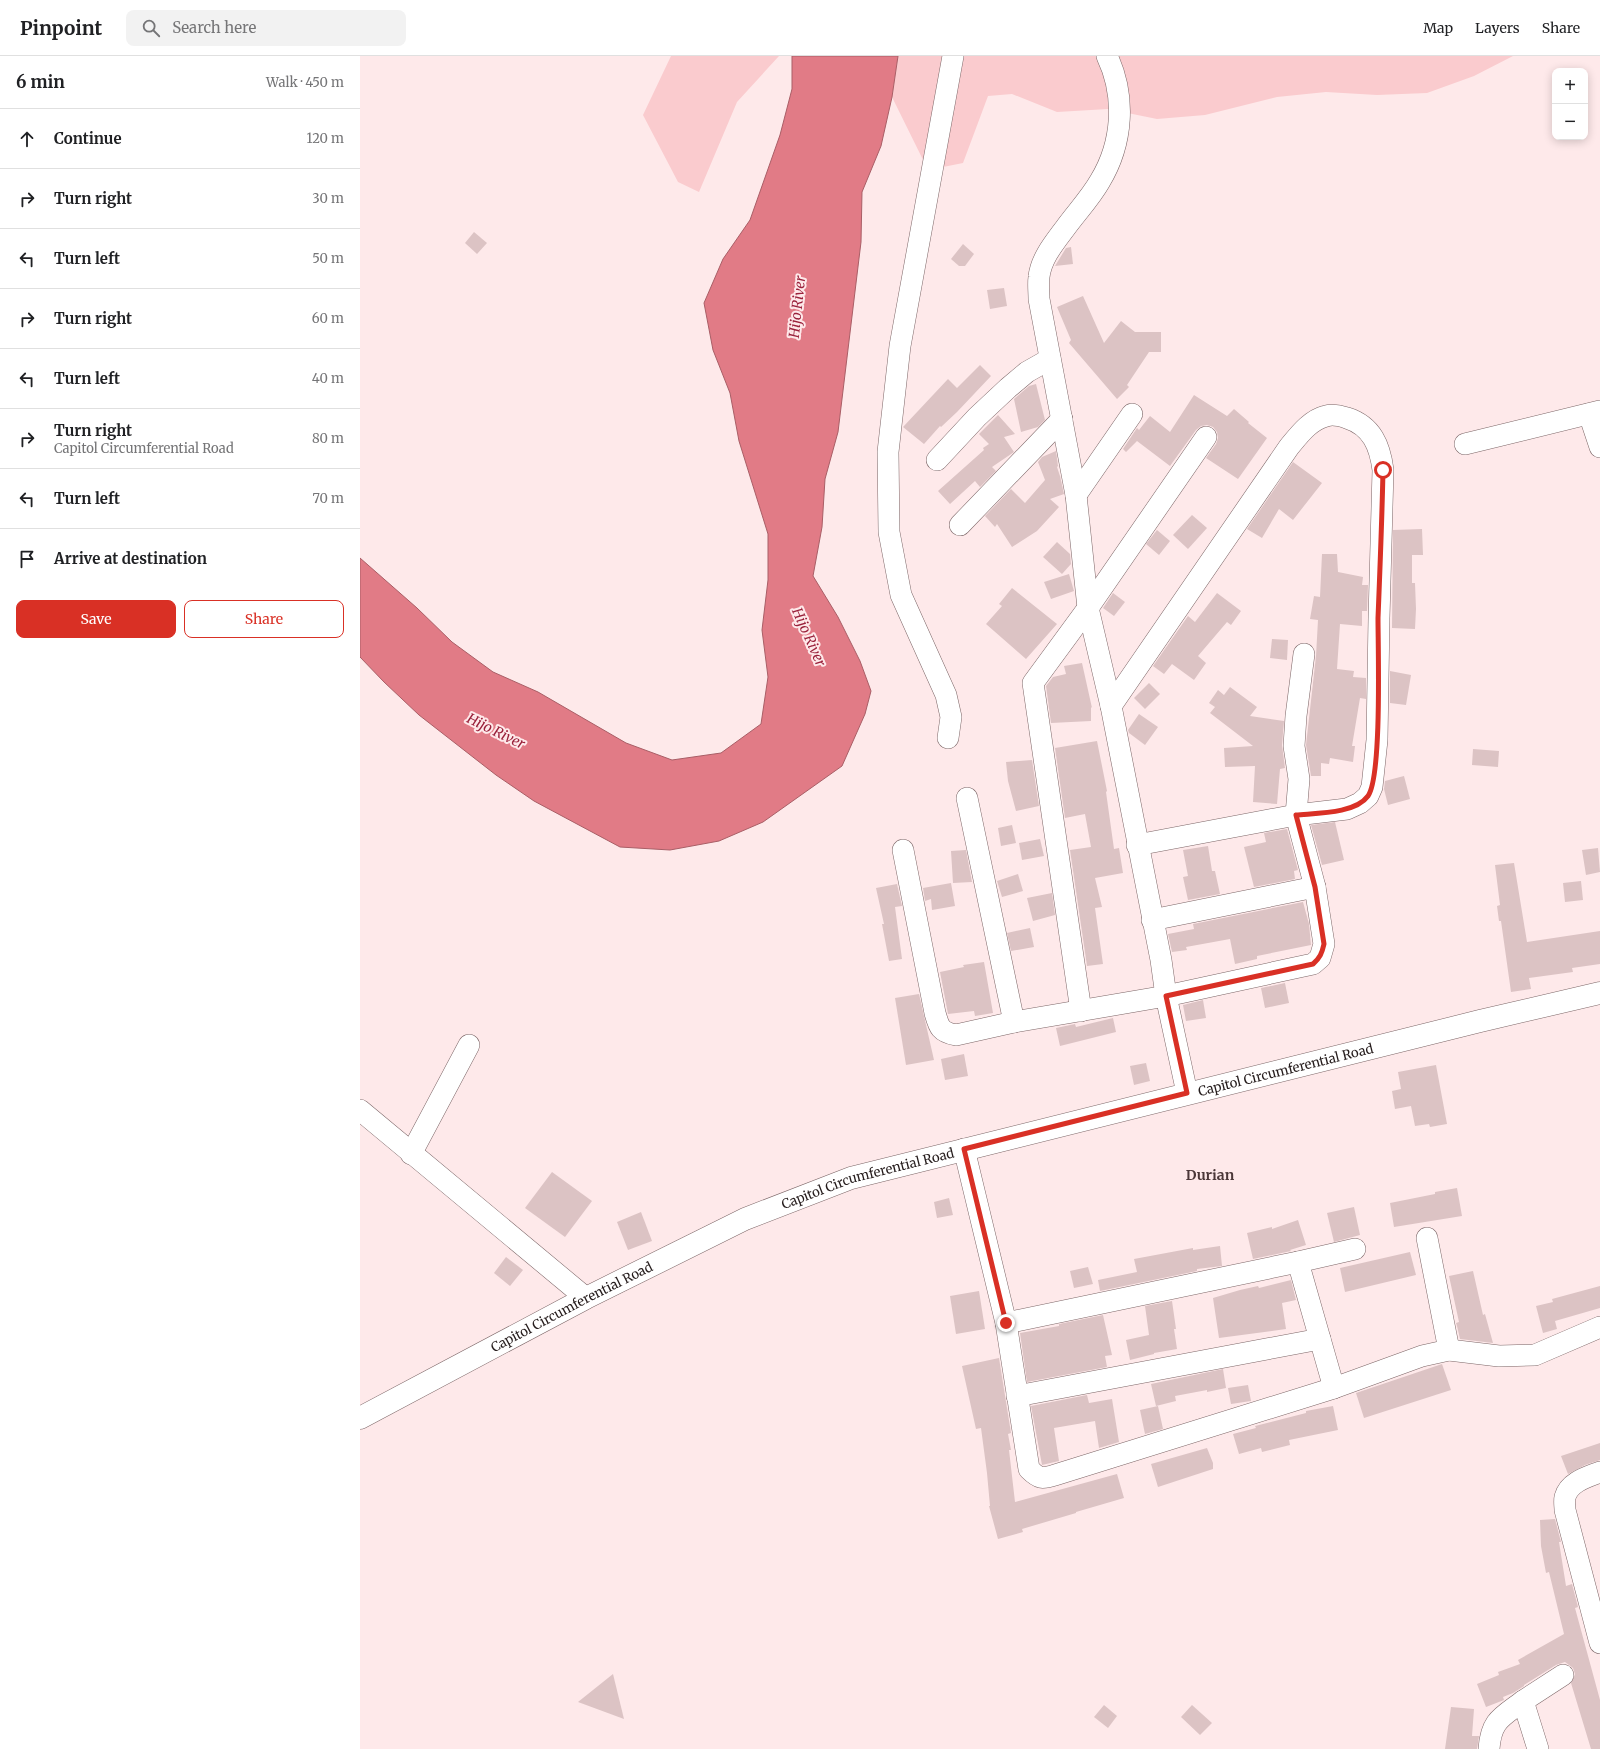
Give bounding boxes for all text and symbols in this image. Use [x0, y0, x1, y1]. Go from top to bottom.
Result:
search box [126, 10, 406, 46]
text: Pinpoint [20, 16, 102, 40]
icon: search [140, 17, 162, 39]
text: Search here [172, 18, 256, 37]
text: Map [1423, 19, 1453, 37]
text: Layers [1475, 19, 1520, 37]
text: Share [1542, 19, 1580, 37]
map controls [1552, 68, 1588, 140]
button: + [1552, 68, 1588, 104]
text: 6 min [16, 71, 65, 93]
text: Walk · 450 m [266, 74, 344, 91]
button: − [1552, 104, 1588, 140]
icon: ahead [16, 128, 38, 150]
text: Continue [54, 129, 122, 148]
text: 120 m [306, 130, 344, 147]
icon: right [16, 188, 38, 210]
text: Turn right [54, 189, 132, 208]
text: 30 m [312, 190, 344, 207]
icon: left [16, 248, 38, 270]
text: Turn left [54, 249, 120, 268]
text: 50 m [312, 250, 344, 267]
water label: Hijo River [785, 275, 809, 340]
icon: right [16, 308, 38, 330]
text: Turn right [54, 309, 132, 328]
text: 60 m [312, 310, 344, 327]
icon: left [16, 368, 38, 390]
text: Turn left [54, 369, 120, 388]
text: 40 m [312, 370, 344, 387]
text: Turn right [54, 421, 132, 440]
icon: right [16, 428, 38, 450]
text: 80 m [312, 430, 344, 447]
text: Capitol Circumferential Road [54, 440, 234, 457]
route start [1374, 461, 1392, 479]
icon: left [16, 488, 38, 510]
text: Turn left [54, 489, 120, 508]
text: 70 m [313, 490, 344, 507]
icon: arrive [16, 548, 38, 570]
text: Arrive at destination [54, 549, 207, 568]
button: Save [16, 600, 176, 638]
button: Share [184, 600, 344, 638]
water label: Hijo River [788, 604, 830, 669]
water label: Hijo River [463, 709, 528, 753]
street label: Capitol Circumferential Road [1196, 1039, 1375, 1100]
street label: Capitol Circumferential Road [779, 1144, 956, 1213]
district label: Durian [1186, 1166, 1235, 1184]
street label: Capitol Circumferential Road [488, 1258, 655, 1356]
route end [997, 1314, 1015, 1332]

